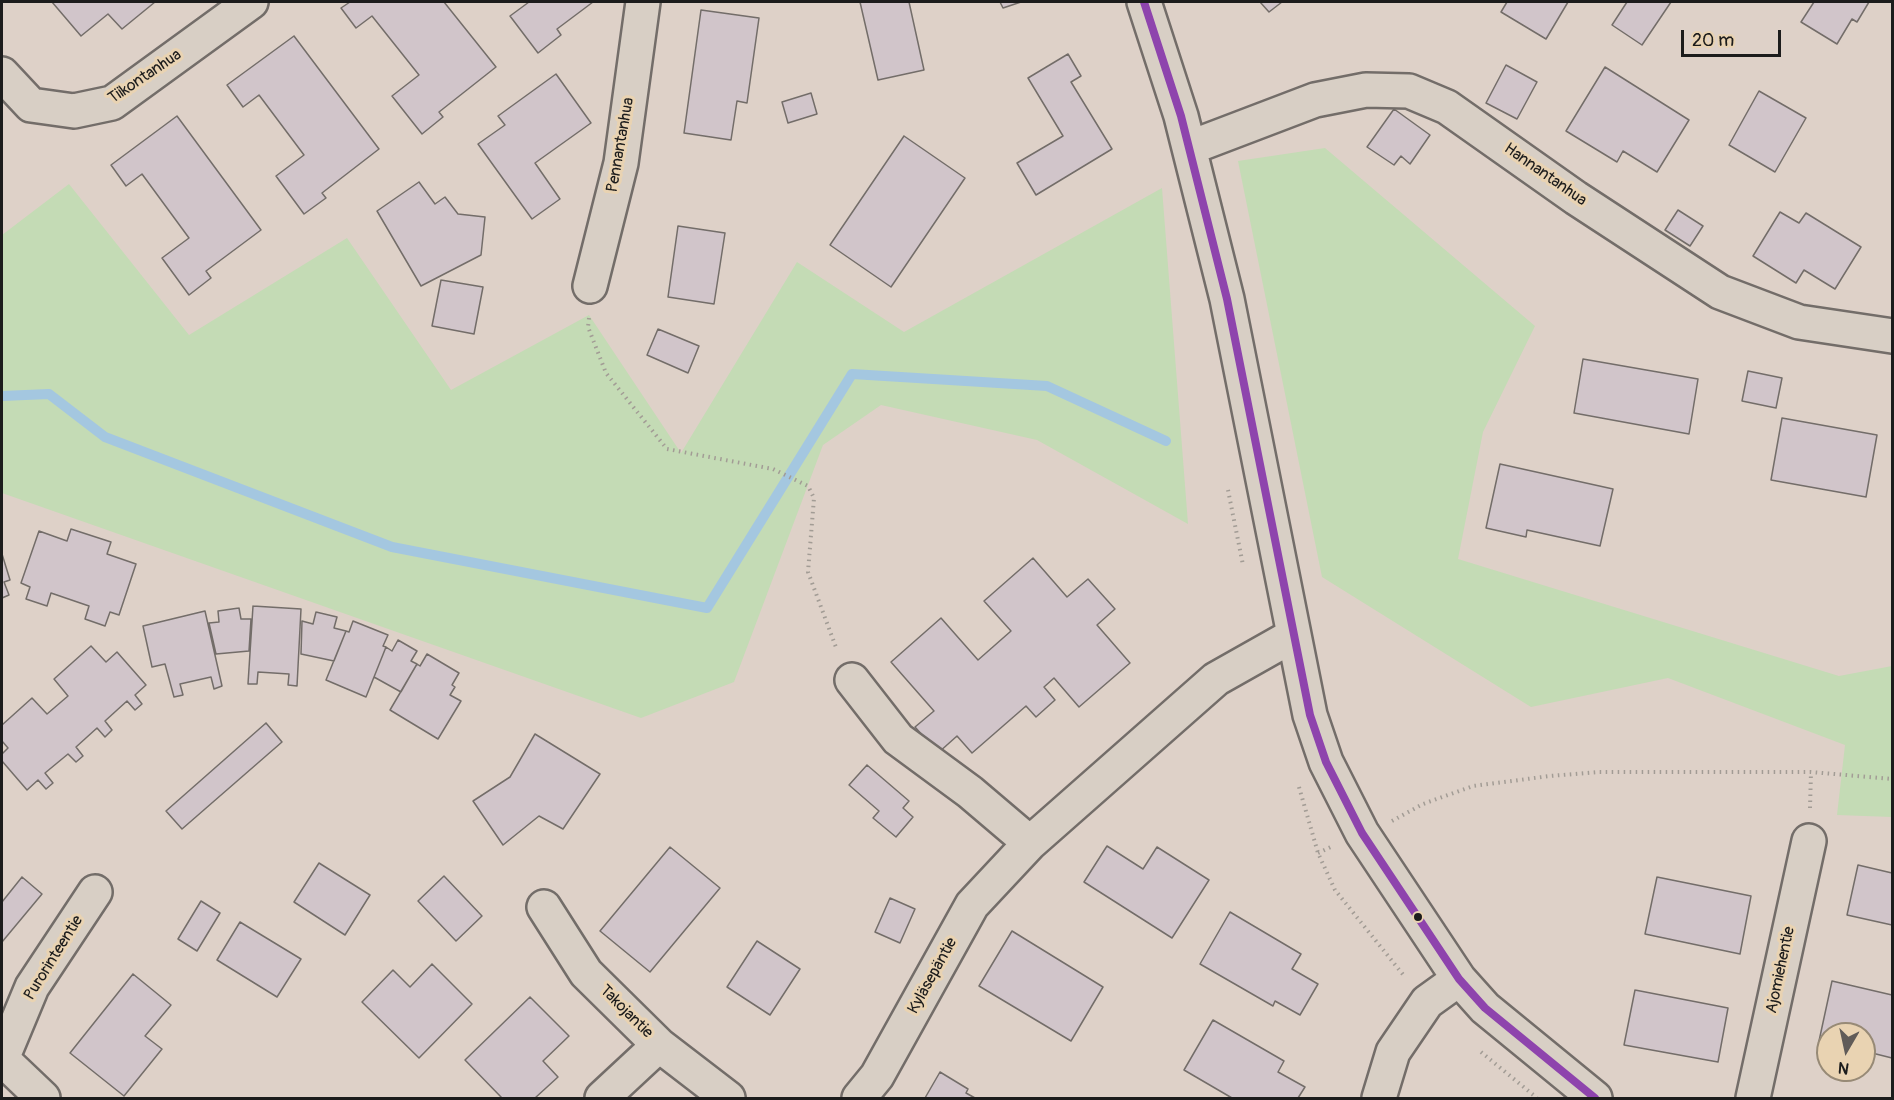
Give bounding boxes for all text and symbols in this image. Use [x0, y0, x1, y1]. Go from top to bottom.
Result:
scale bar [1684, 18, 1784, 56]
text: 20 m [1692, 29, 1734, 52]
street label: Tiikontanhua [105, 46, 185, 108]
street label: Pennantanhua [603, 96, 639, 194]
street label: Hannantanhua [1500, 139, 1590, 211]
unlabelled marker [1412, 911, 1424, 923]
street label: Purorinteentie [20, 912, 88, 1004]
street label: Ajomiehentie [1762, 925, 1800, 1015]
street label: Kyläsepäntie [904, 935, 962, 1017]
street label: Takojantie [595, 981, 657, 1043]
north arrow [1816, 1022, 1876, 1082]
text: N [1837, 1057, 1850, 1079]

